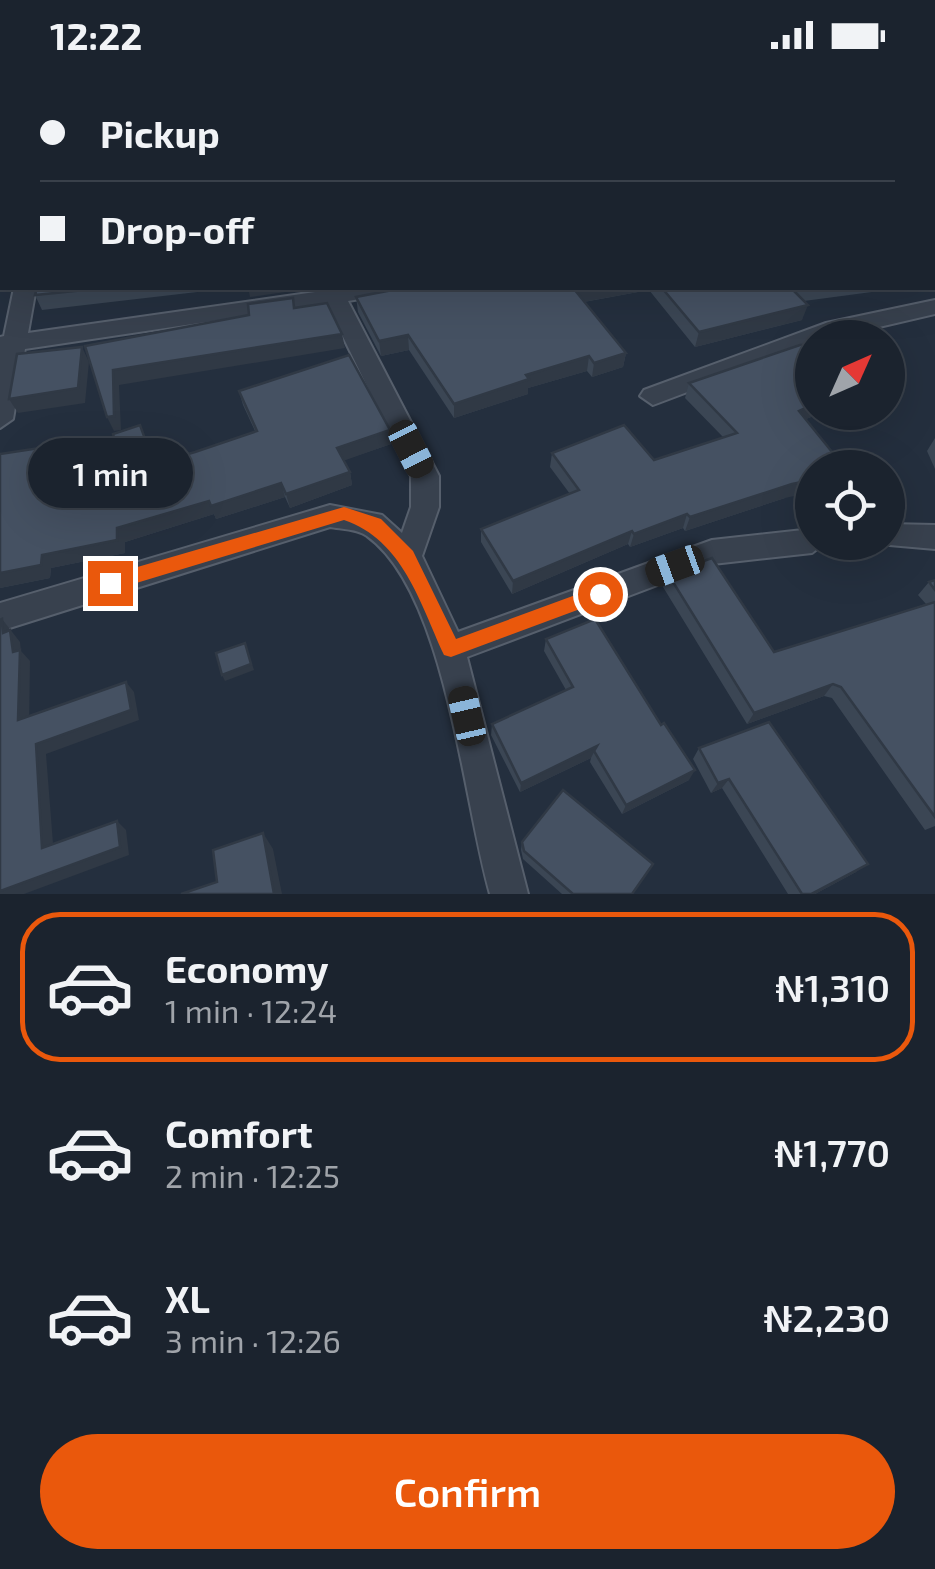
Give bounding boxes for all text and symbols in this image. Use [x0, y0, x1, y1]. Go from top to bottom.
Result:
text: 12:22 [50, 12, 142, 58]
text: Pickup [100, 110, 220, 156]
text: Drop-off [100, 206, 254, 252]
north arrow [795, 320, 905, 430]
map controls [795, 320, 905, 560]
car [384, 415, 438, 483]
callout: 1 min [28, 438, 192, 508]
button: locate [795, 450, 905, 560]
text: 1 min [73, 454, 148, 492]
car [642, 542, 708, 590]
route end [88, 561, 133, 606]
route start [578, 572, 623, 617]
car [446, 683, 488, 749]
icon: car [45, 942, 135, 1032]
text: Economy [165, 945, 329, 991]
text: ₦1,310 [775, 964, 890, 1010]
text: 1 min · 12:24 [165, 991, 337, 1029]
icon: car [45, 1107, 135, 1197]
text: Comfort [165, 1110, 313, 1156]
text: ₦1,770 [774, 1129, 890, 1175]
text: 2 min · 12:25 [165, 1156, 340, 1194]
icon: car [45, 1272, 135, 1362]
text: XL [165, 1275, 210, 1321]
text: ₦2,230 [763, 1294, 890, 1340]
text: 3 min · 12:26 [165, 1321, 341, 1359]
button: Confirm [40, 1434, 895, 1549]

